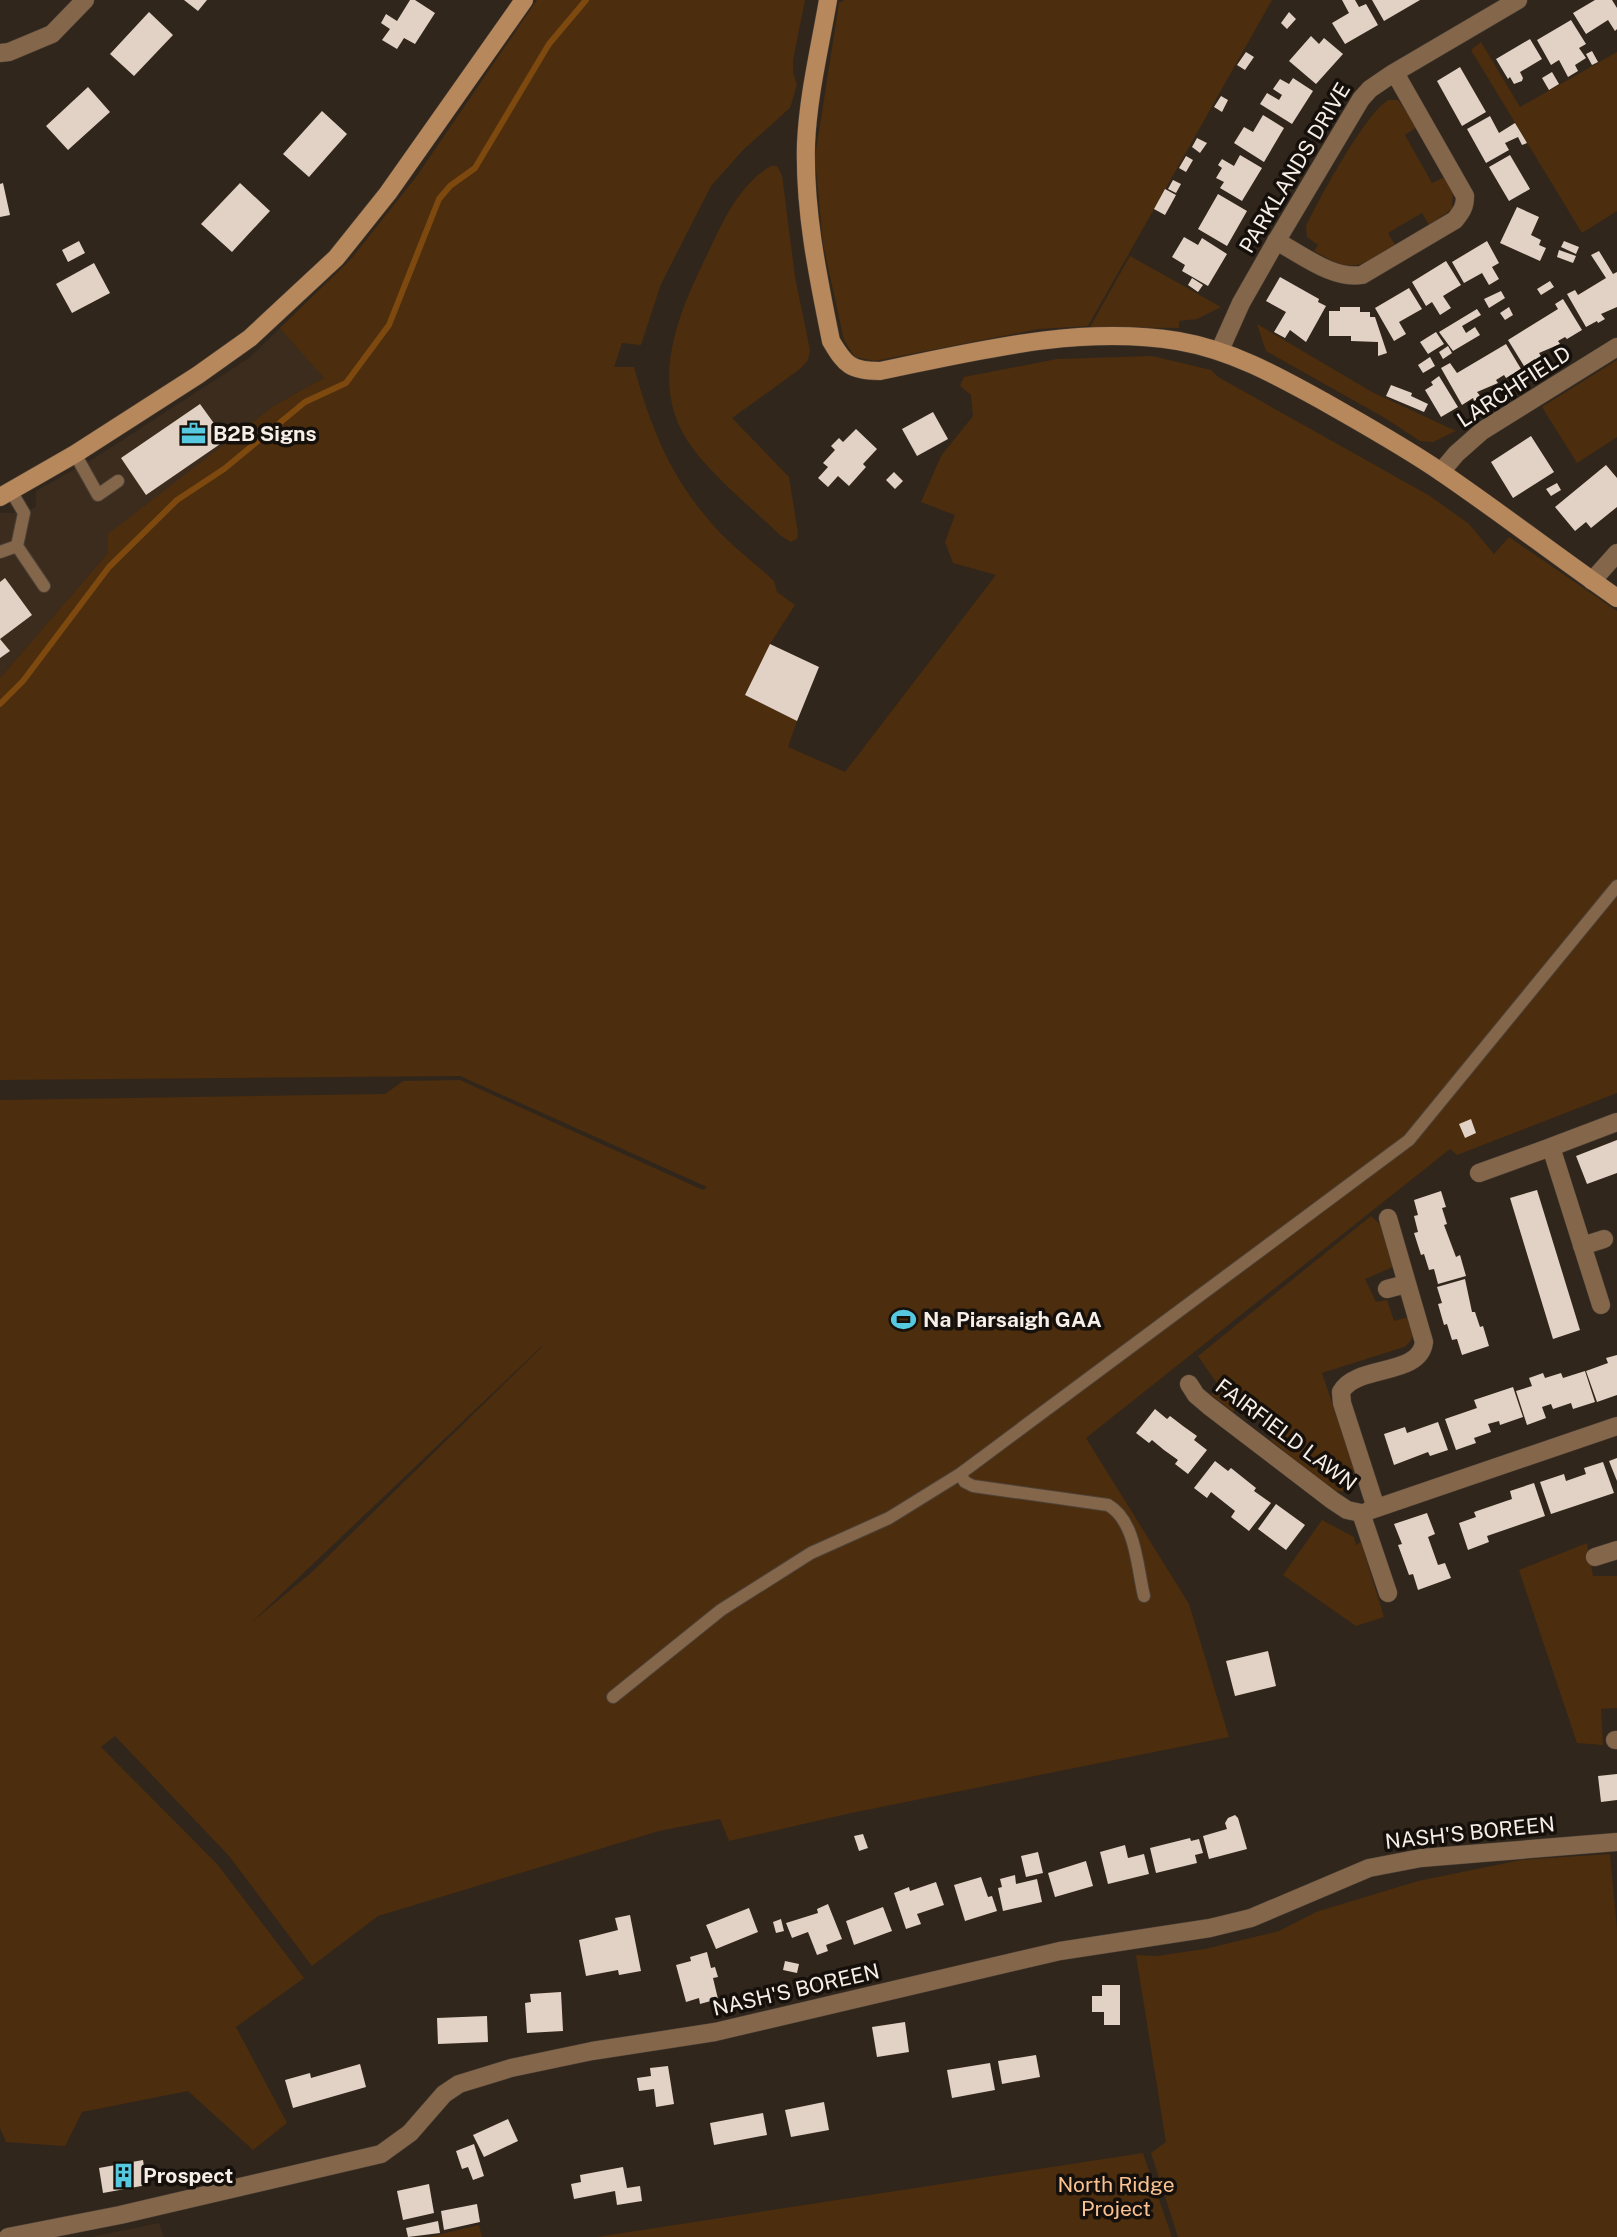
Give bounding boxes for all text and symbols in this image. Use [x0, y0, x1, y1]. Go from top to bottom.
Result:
street label: PARKLANDS DRIVE [1234, 78, 1355, 257]
street label: LARCHFIELD [1452, 341, 1575, 433]
office icon: B2B Signs [179, 420, 207, 448]
place label: B2B Signs [213, 421, 317, 446]
sports icon: Na Piarsaigh GAA [889, 1306, 917, 1334]
place label: Na Piarsaigh GAA [923, 1307, 1102, 1332]
street label: FAIRFIELD LAWN [1211, 1373, 1362, 1496]
street label: NASH'S BOREEN [1384, 1811, 1556, 1854]
street label: NASH'S BOREEN [710, 1958, 882, 2021]
building icon: Prospect [109, 2162, 137, 2190]
place label: Prospect [143, 2163, 233, 2188]
park label: North Ridge Project [1057, 2172, 1175, 2221]

